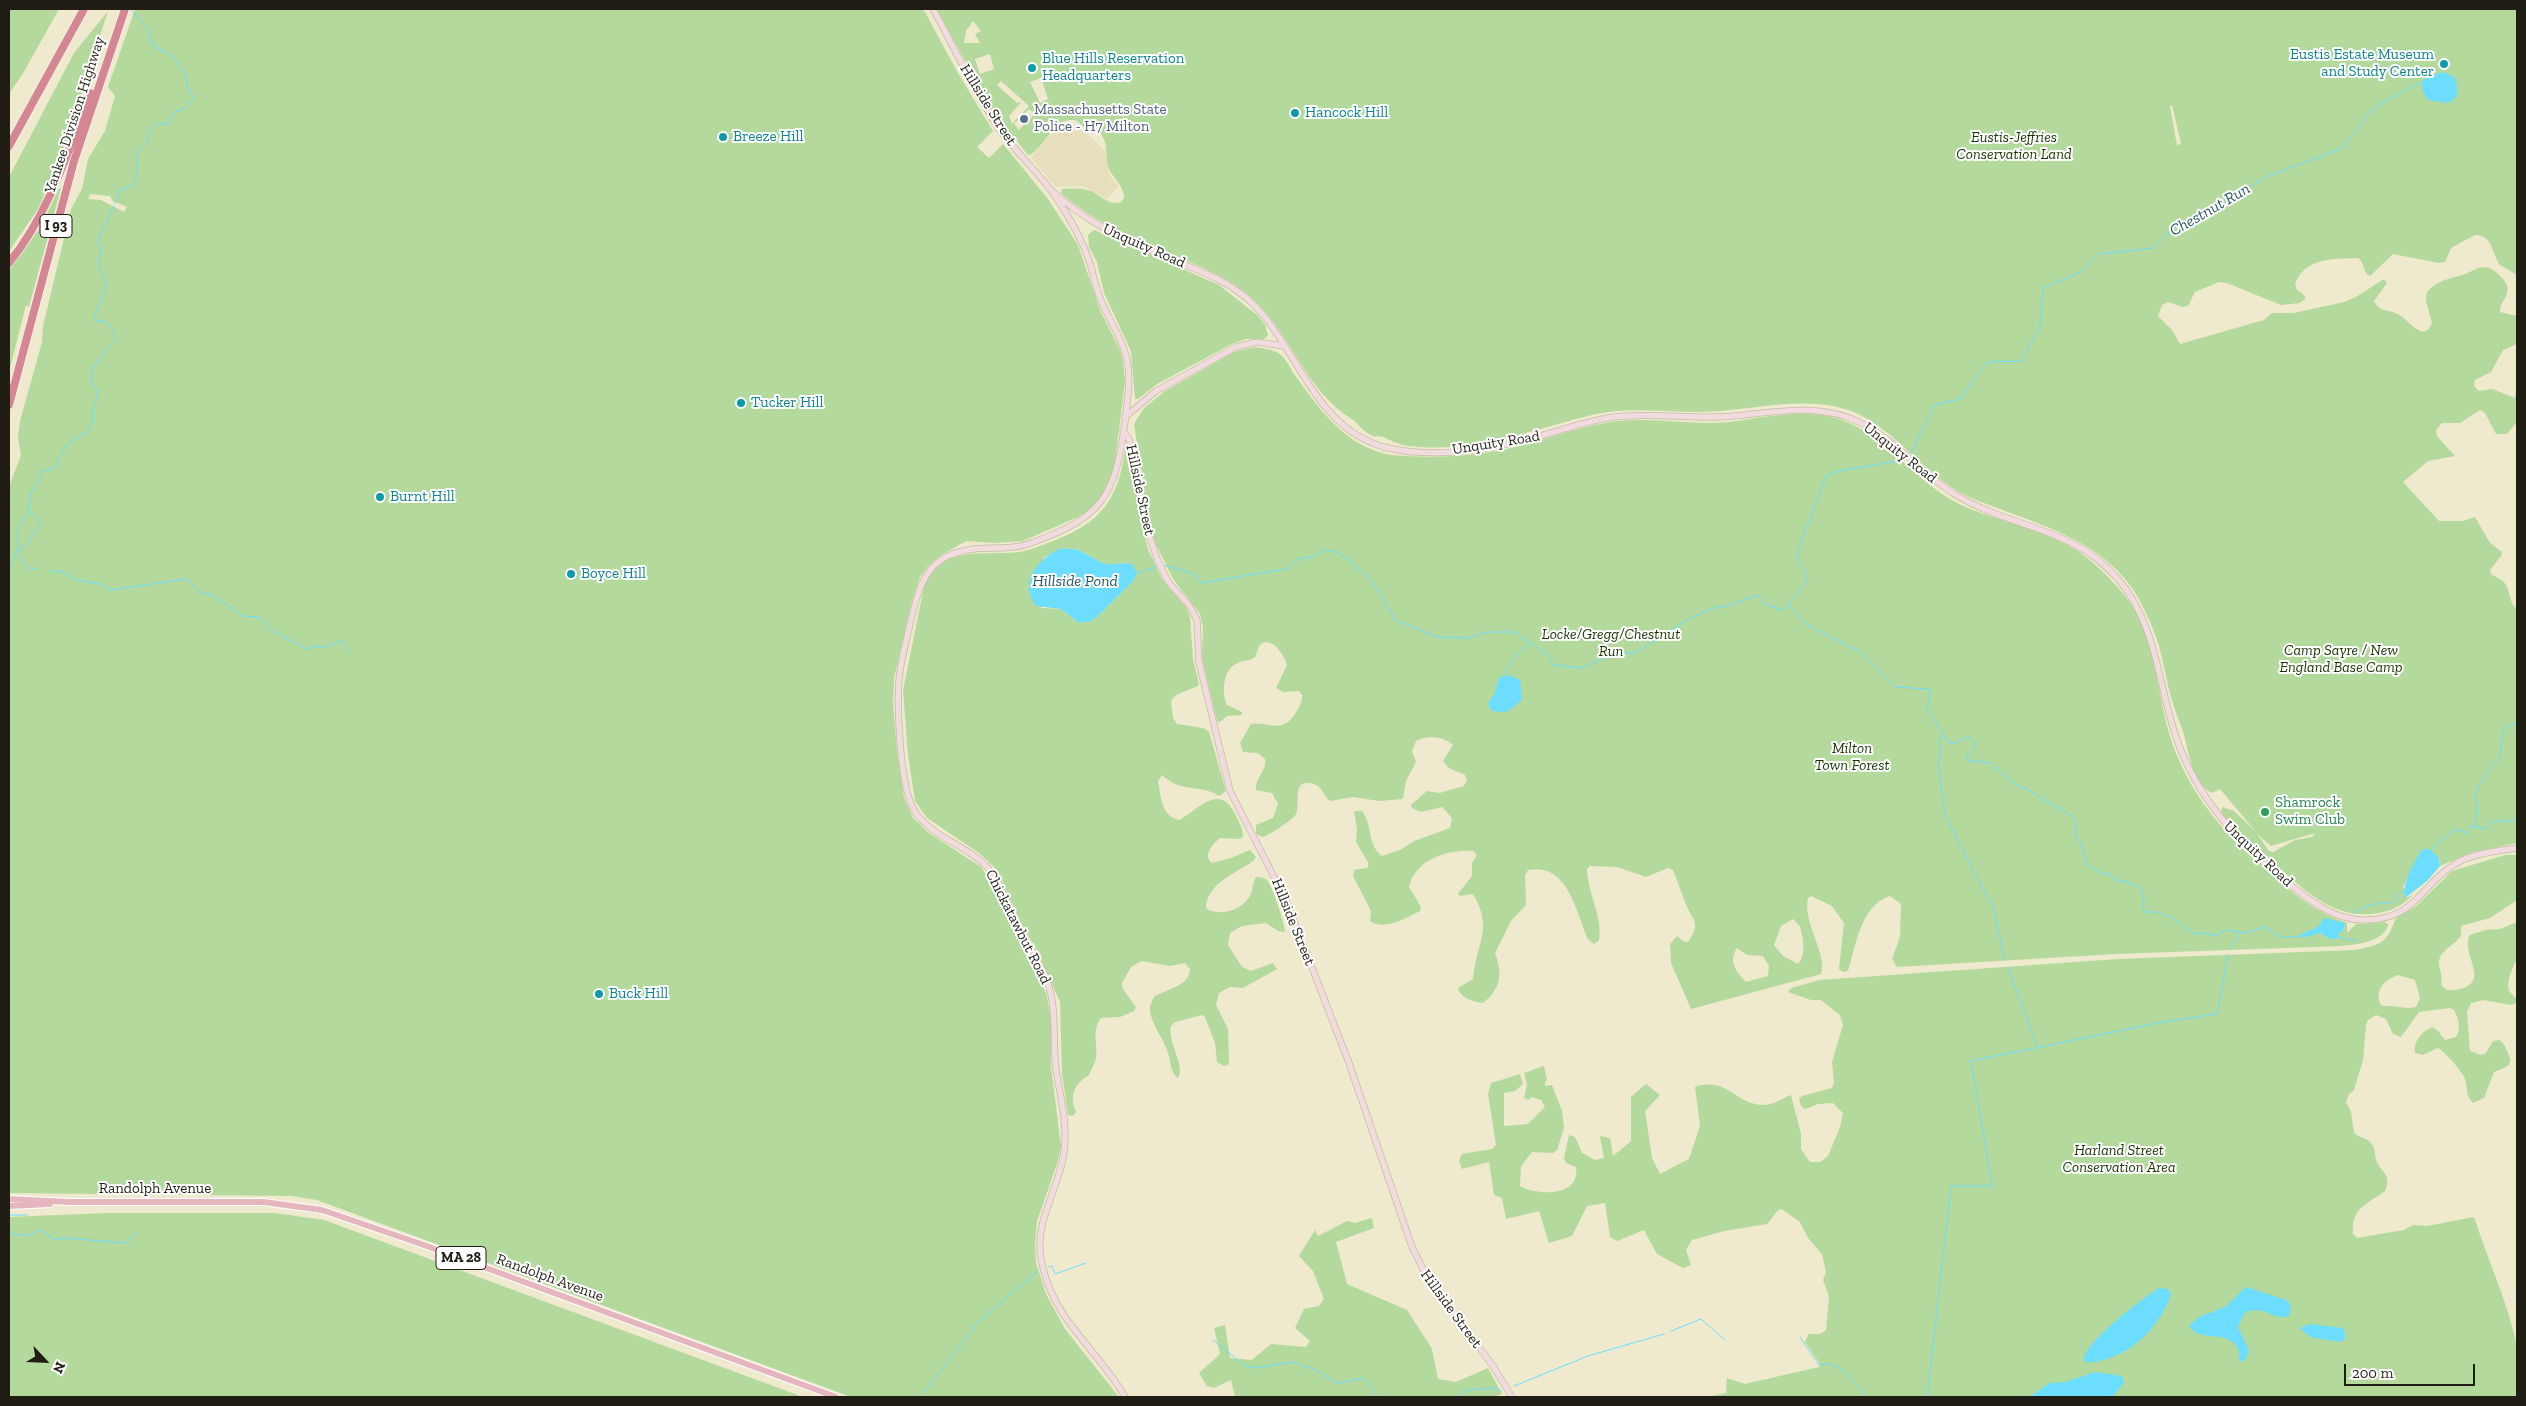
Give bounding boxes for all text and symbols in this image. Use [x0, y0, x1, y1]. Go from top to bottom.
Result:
street label: Yankee Division Highway [41, 34, 109, 196]
place label: Eustis Estate Museum and Study Center [2290, 46, 2434, 81]
place label: Blue Hills Reservation Headquarters [1042, 50, 1184, 85]
marker: Eustis Estate Museum and Study Center [2438, 58, 2450, 70]
street label: Hillside Street [956, 61, 1020, 149]
marker: Blue Hills Reservation Headquarters [1026, 62, 1038, 74]
place label: Massachusetts State Police - H7 Milton [1034, 101, 1167, 136]
place label: Hancock Hill [1305, 104, 1388, 122]
marker: Hancock Hill [1289, 107, 1301, 119]
marker: Massachusetts State Police - H7 Milton [1018, 113, 1030, 125]
place label: Breeze Hill [733, 128, 803, 146]
park label: Eustis-Jeffries Conservation Land [1956, 129, 2072, 164]
marker: Breeze Hill [717, 131, 729, 143]
water label: Chestnut Run [2167, 179, 2253, 241]
road number: I 93 [40, 215, 72, 238]
street label: Unquity Road [1100, 220, 1188, 272]
place label: Tucker Hill [751, 394, 823, 412]
marker: Tucker Hill [735, 397, 747, 409]
street label: Unquity Road [1860, 419, 1940, 487]
street label: Unquity Road [1451, 427, 1541, 459]
street label: Hillside Street [1122, 443, 1158, 537]
place label: Burnt Hill [390, 488, 455, 506]
marker: Burnt Hill [374, 491, 386, 503]
place label: Boyce Hill [581, 565, 646, 583]
marker: Boyce Hill [565, 568, 577, 580]
water label: Hillside Pond [1032, 571, 1118, 591]
park label: Locke/Gregg/Chestnut Run [1542, 626, 1680, 661]
park label: Camp Sayre / New England Base Camp [2279, 642, 2403, 677]
park label: Milton Town Forest [1814, 740, 1890, 775]
place label: Shamrock Swim Club [2275, 794, 2345, 829]
marker: Shamrock Swim Club [2259, 806, 2271, 818]
street label: Unquity Road [2219, 817, 2297, 891]
street label: Chickatawbut Road [981, 867, 1055, 987]
street label: Hillside Street [1267, 876, 1319, 968]
place label: Buck Hill [609, 985, 668, 1003]
marker: Buck Hill [593, 988, 605, 1000]
park label: Harland Street Conservation Area [2063, 1142, 2175, 1177]
street label: Randolph Avenue [99, 1180, 211, 1198]
road number: MA 28 [436, 1246, 486, 1270]
street label: Randolph Avenue [494, 1250, 606, 1306]
street label: Hillside Street [1417, 1266, 1485, 1352]
north arrow [20, 1336, 70, 1386]
scale bar [2346, 1354, 2477, 1386]
text: N [49, 1359, 69, 1376]
text: 200 m [2352, 1364, 2393, 1382]

